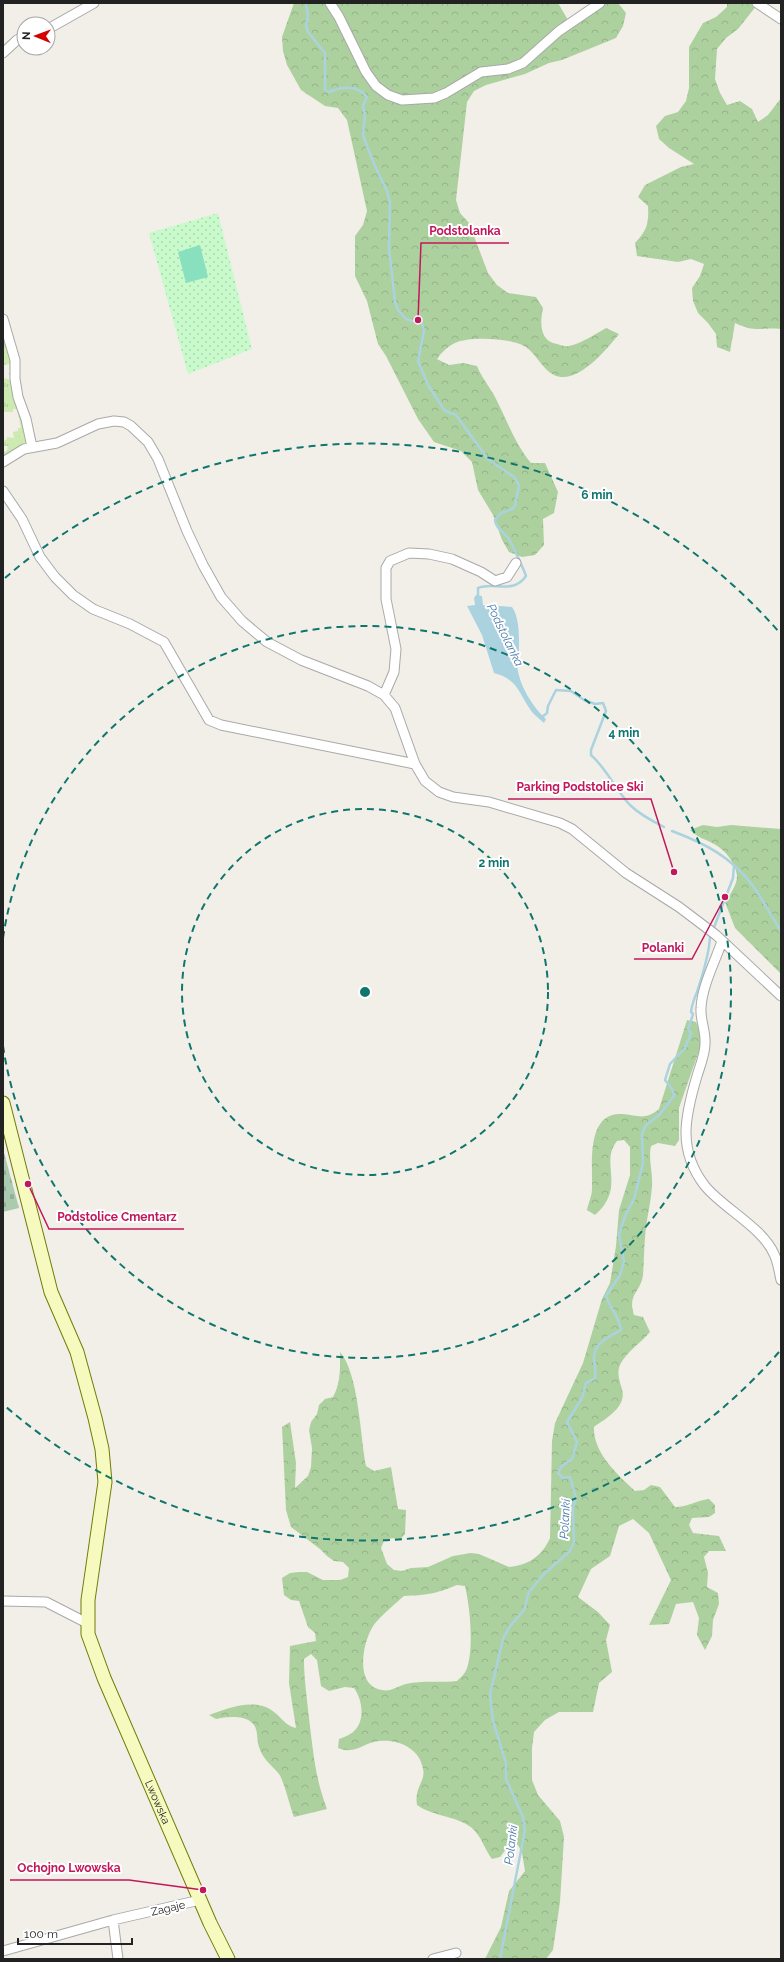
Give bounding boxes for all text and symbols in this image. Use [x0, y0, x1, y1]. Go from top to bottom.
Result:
north arrow [16, 16, 56, 56]
text: N [20, 32, 33, 40]
callout: Podstolanka [421, 219, 509, 243]
text: Podstolanka [429, 224, 501, 238]
text: 6 min [581, 488, 613, 502]
water label: Podstolanka [484, 601, 526, 669]
text: 4 min [608, 726, 640, 740]
callout: Parking Podstolice Ski [508, 775, 651, 799]
text: Parking Podstolice Ski [516, 780, 644, 794]
text: 2 min [478, 856, 510, 870]
callout: Polanki [634, 935, 692, 959]
text: Polanki [642, 941, 684, 955]
centre of rings [358, 985, 372, 999]
callout: Podstolice Cmentarz [49, 1205, 184, 1229]
text: Podstolice Cmentarz [57, 1210, 177, 1224]
water label: Polanki [557, 1498, 573, 1539]
street label: Lwowska [142, 1778, 172, 1826]
water label: Polanki [502, 1824, 520, 1866]
callout: Ochojno Lwowska [10, 1856, 129, 1880]
text: Ochojno Lwowska [17, 1861, 121, 1875]
street label: Zagaje [150, 1898, 187, 1919]
scale bar [18, 1920, 132, 1946]
text: 100 m [24, 1927, 58, 1941]

